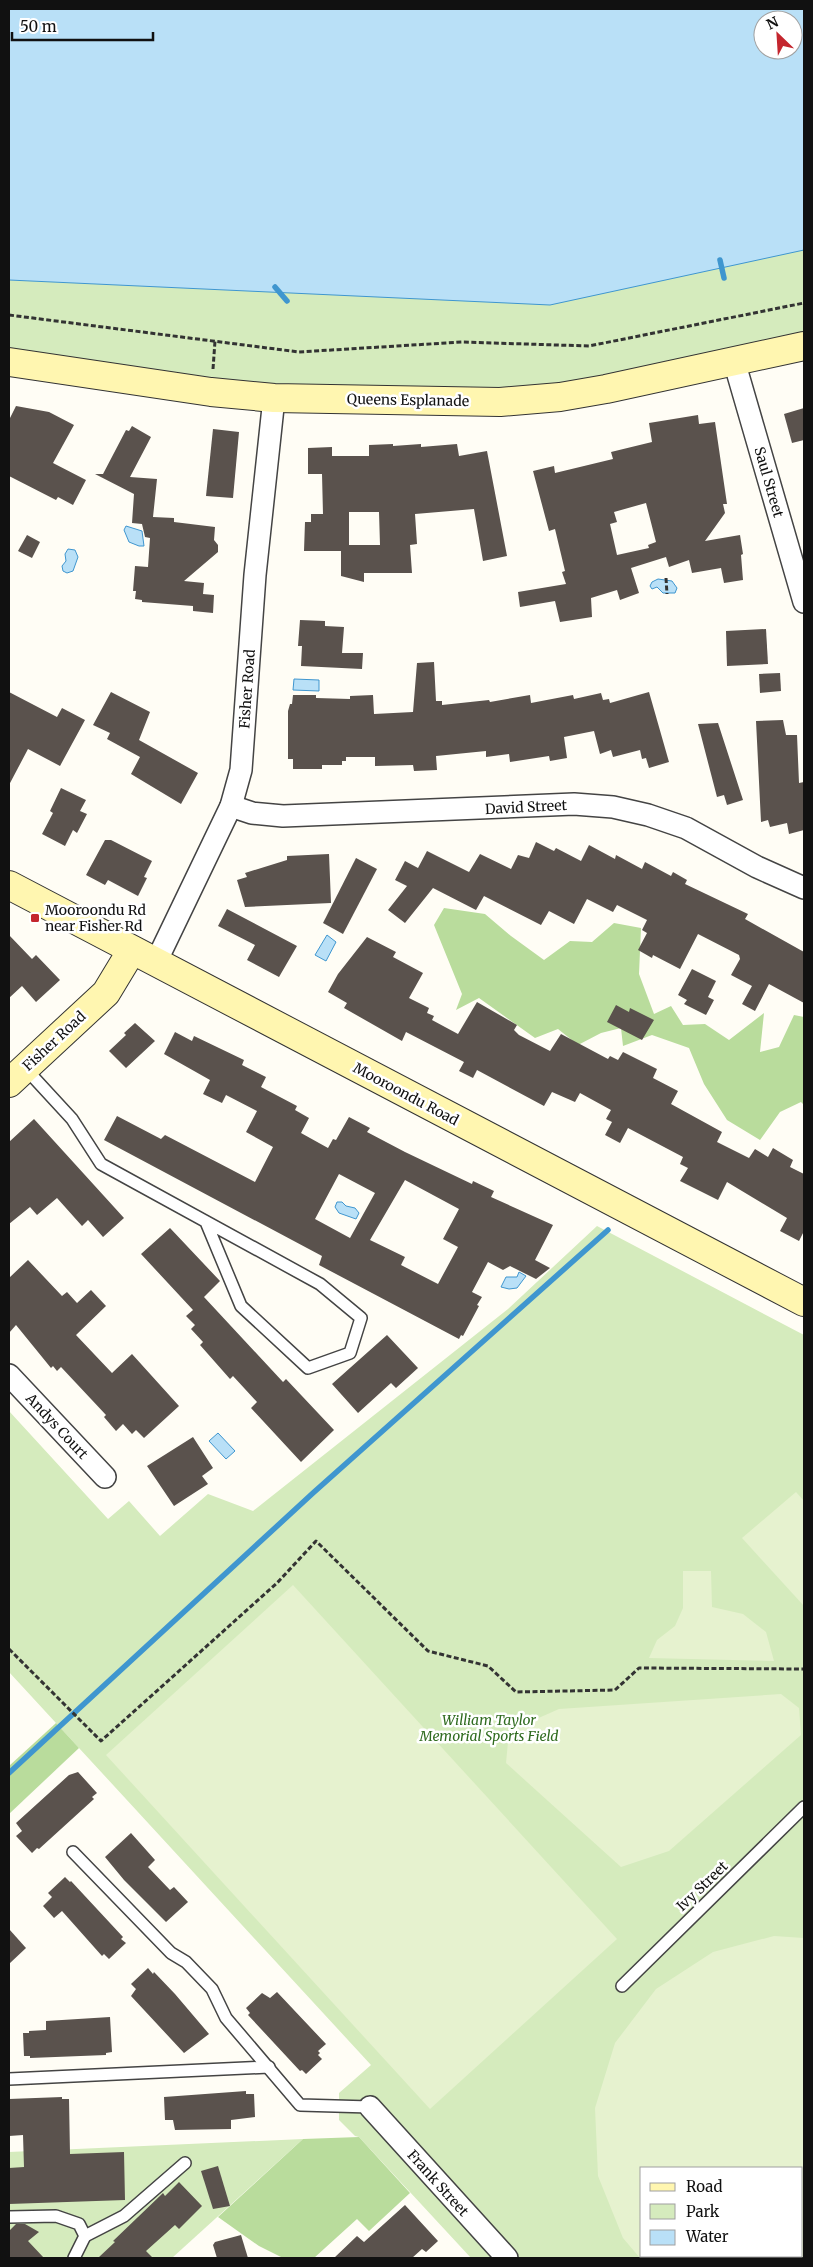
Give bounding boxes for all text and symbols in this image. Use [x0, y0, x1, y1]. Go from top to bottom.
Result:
scale bar [12, 10, 154, 42]
north arrow [753, 10, 803, 60]
text: N [764, 13, 781, 34]
text: 50 m [20, 17, 57, 36]
street label: Queens Esplanade [347, 390, 469, 410]
street label: Saul Street [750, 445, 788, 520]
street label: Fisher Road [235, 648, 259, 729]
street label: David Street [485, 796, 568, 818]
place label: Mooroondu Rd near Fisher Rd [45, 901, 146, 935]
marker: Mooroondu Rd near Fisher Rd [29, 912, 41, 924]
street label: Fisher Road [19, 1007, 90, 1075]
street label: Mooroondu Road [350, 1059, 462, 1130]
street label: Andys Court [21, 1389, 92, 1463]
park label: William Taylor Memorial Sports Field [418, 1711, 559, 1745]
street label: Ivy Street [672, 1857, 732, 1915]
street label: Frank Street [403, 2146, 473, 2220]
legend [640, 2167, 803, 2257]
text: Road [686, 2177, 722, 2196]
text: Park [686, 2202, 720, 2221]
text: Water [685, 2227, 729, 2246]

